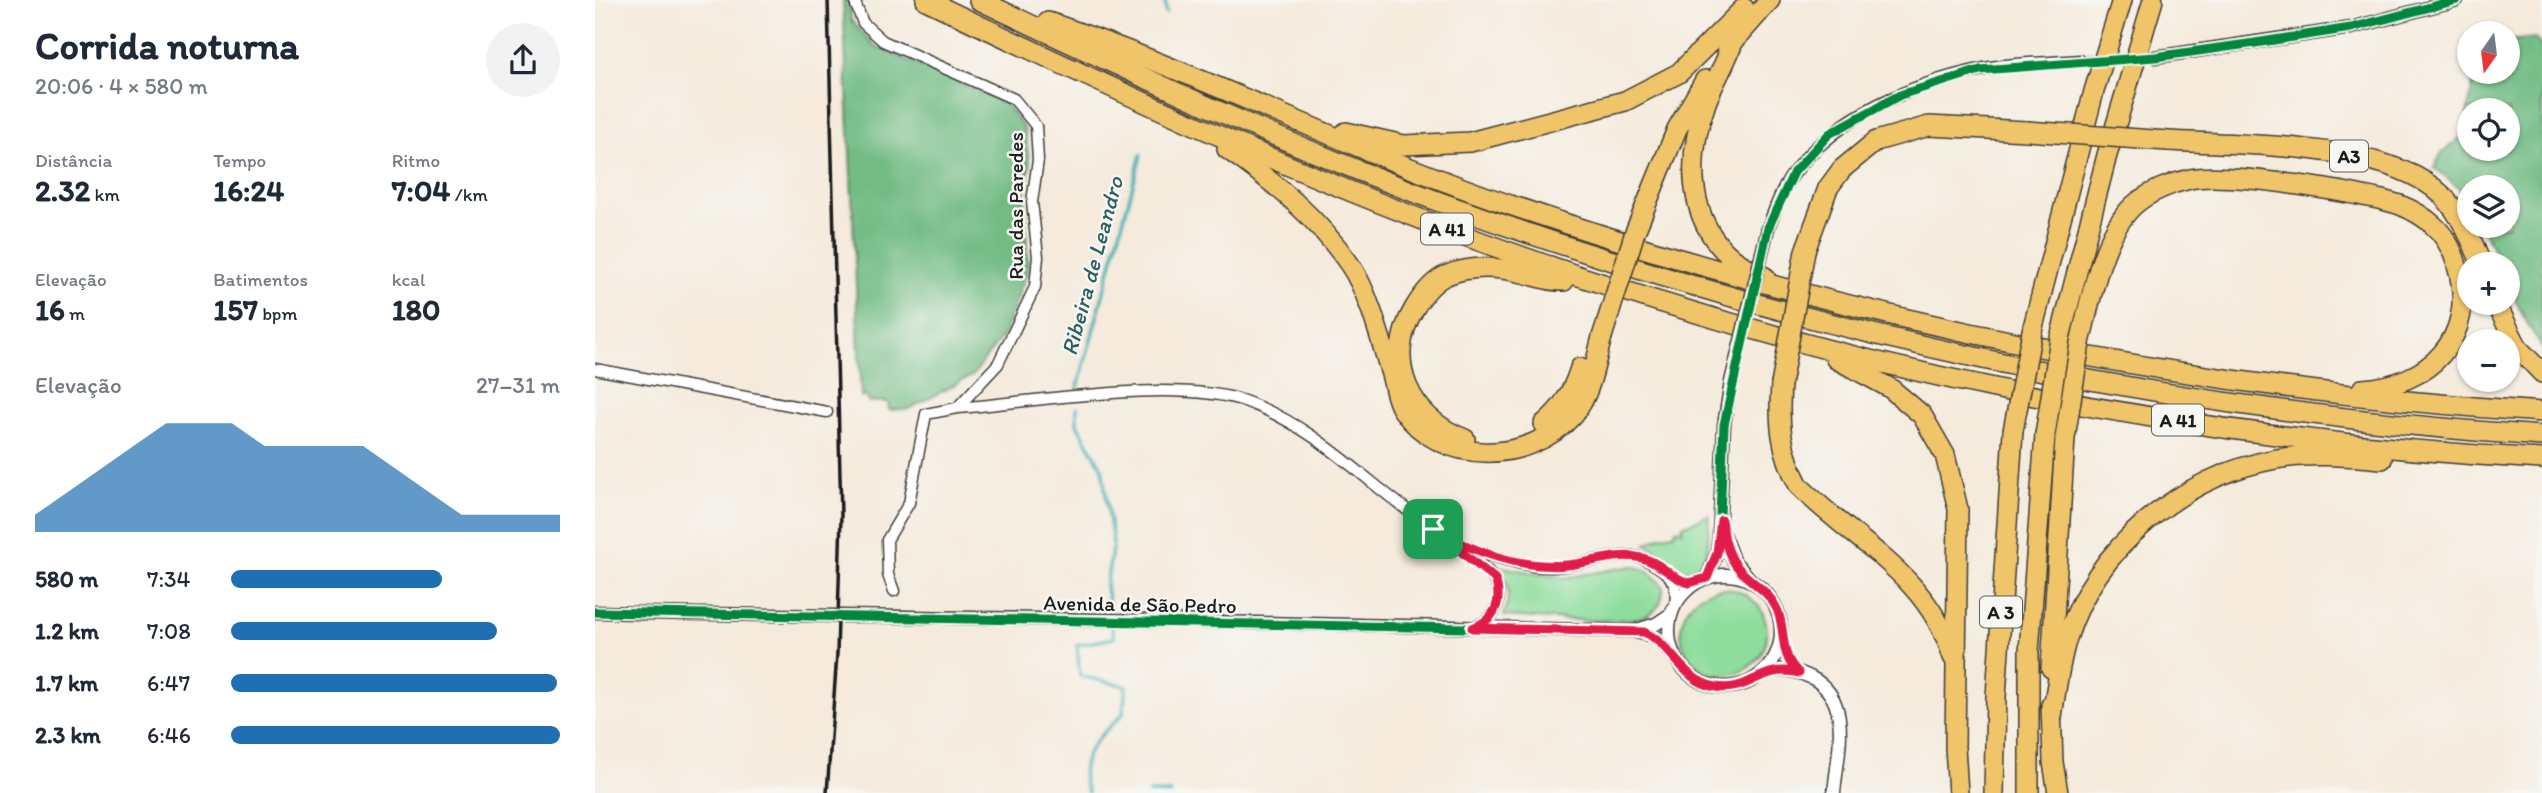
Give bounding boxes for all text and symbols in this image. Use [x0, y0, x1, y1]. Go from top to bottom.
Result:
north arrow [2457, 21, 2520, 84]
map controls [2457, 21, 2520, 392]
text: Corrida noturna [35, 23, 299, 69]
button: share [486, 23, 560, 97]
text: 20:06 · 4 × 580 m [35, 72, 208, 100]
button: locate [2457, 98, 2520, 161]
street label: Rua das Paredes [1003, 132, 1028, 280]
road number: A3 [2330, 140, 2368, 172]
text: Distância [35, 149, 112, 172]
text: Tempo [213, 149, 266, 172]
text: Ritmo [392, 149, 440, 172]
text: 2.32 [35, 172, 90, 209]
text: 16:24 [213, 172, 284, 209]
text: 7:04 [392, 172, 450, 209]
water label: Ribeira de Leandro [1055, 172, 1130, 358]
button: layers [2457, 175, 2520, 238]
text: km [90, 183, 120, 206]
text: /km [450, 183, 488, 206]
road number: A 41 [1421, 214, 1473, 244]
button: + [2457, 252, 2520, 315]
text: Elevação [35, 268, 107, 291]
text: Batimentos [213, 268, 308, 291]
text: kcal [392, 268, 425, 291]
text: 16 [35, 291, 65, 328]
text: 157 [213, 291, 258, 328]
text: 180 [392, 291, 441, 328]
text: m [65, 302, 85, 325]
text: bpm [258, 302, 297, 325]
button: − [2457, 329, 2520, 392]
text: Elevação [35, 371, 122, 399]
text: 27–31 m [476, 371, 560, 399]
road number: A 41 [2152, 404, 2204, 436]
pin [1403, 499, 1463, 559]
icon: arrive [1414, 510, 1452, 548]
text: 580 m [35, 565, 98, 593]
text: 7:34 [147, 565, 190, 593]
street label: Avenida de São Pedro [1043, 590, 1237, 618]
road number: A 3 [1980, 596, 2022, 628]
text: 1.2 km [35, 617, 99, 645]
text: 7:08 [147, 617, 191, 645]
text: 1.7 km [35, 669, 98, 697]
text: 6:47 [147, 669, 190, 697]
text: 2.3 km [35, 721, 101, 749]
text: 6:46 [147, 721, 191, 749]

